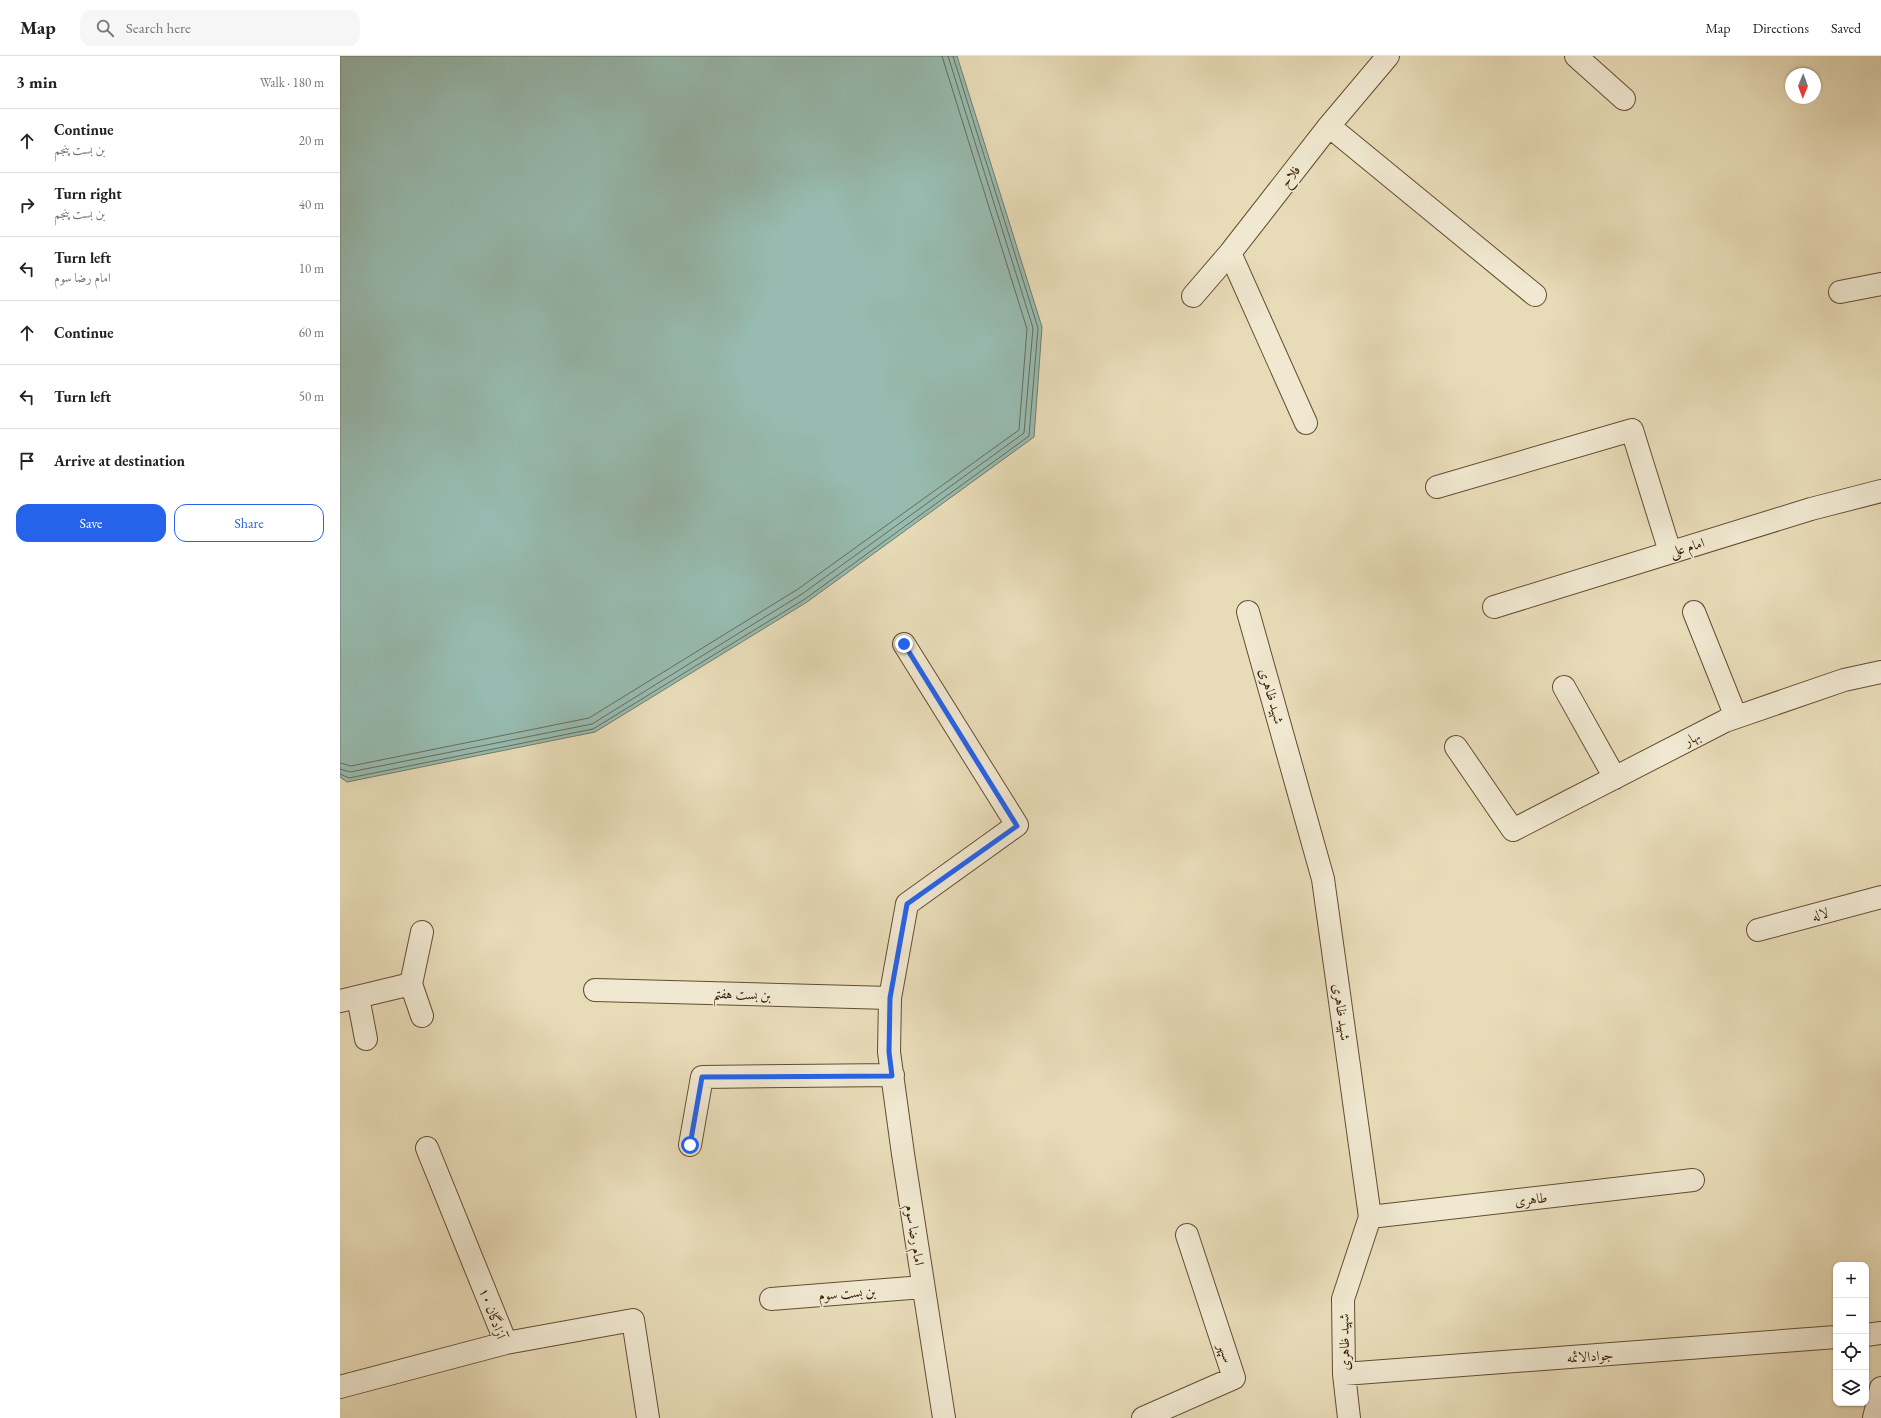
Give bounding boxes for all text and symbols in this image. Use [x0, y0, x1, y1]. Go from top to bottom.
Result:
search box [80, 10, 360, 46]
text: Map [20, 15, 56, 40]
icon: search [94, 17, 116, 39]
text: Search here [126, 18, 191, 37]
text: Map [1705, 19, 1731, 37]
text: Directions [1753, 19, 1809, 37]
text: Saved [1831, 19, 1861, 37]
north arrow [1785, 68, 1821, 104]
text: 3 min [16, 71, 57, 93]
text: Walk · 180 m [260, 74, 324, 91]
text: Continue [54, 120, 114, 139]
icon: ahead [16, 130, 38, 152]
text: 20 m [299, 132, 324, 149]
text: بن بست پنجم [54, 141, 105, 158]
street label: فلاح [1276, 161, 1307, 193]
text: Turn right [54, 184, 122, 203]
icon: right [16, 194, 38, 216]
text: 40 m [299, 196, 324, 213]
text: بن بست پنجم [54, 205, 105, 222]
text: Turn left [54, 248, 111, 267]
icon: left [16, 258, 38, 280]
text: 10 m [299, 260, 324, 277]
text: امام رضا سوم [54, 269, 111, 286]
icon: ahead [16, 322, 38, 344]
text: Continue [54, 323, 114, 342]
text: 60 m [299, 324, 324, 341]
icon: left [16, 386, 38, 408]
text: Turn left [54, 387, 111, 406]
text: 50 m [299, 388, 324, 405]
icon: arrive [16, 450, 38, 472]
text: Arrive at destination [54, 451, 185, 470]
button: Save [16, 504, 166, 542]
button: Share [174, 504, 324, 542]
street label: امام علی [1667, 533, 1708, 565]
route end [895, 635, 913, 653]
street label: شهید ظاهری [1255, 666, 1289, 726]
street label: بهار [1679, 726, 1704, 752]
street label: لاله [1810, 903, 1830, 925]
street label: شهید ظاهری [1328, 983, 1355, 1042]
street label: بن بست هفتم [713, 984, 772, 1009]
route start [681, 1136, 699, 1154]
street label: طاهری [1514, 1188, 1549, 1210]
street label: امام رضا سوم [897, 1203, 929, 1267]
map controls [1833, 1262, 1869, 1406]
button: + [1833, 1262, 1869, 1298]
street label: بن بست سوم [818, 1282, 877, 1308]
street label: آزادگان ۱۰ [475, 1285, 511, 1343]
button: − [1833, 1298, 1869, 1334]
street label: شهید ظاهری [1335, 1313, 1354, 1371]
button: locate [1833, 1334, 1869, 1370]
street label: سپهر [1213, 1339, 1238, 1365]
street label: جوادالائمه [1566, 1345, 1614, 1367]
button: layers [1833, 1370, 1869, 1406]

